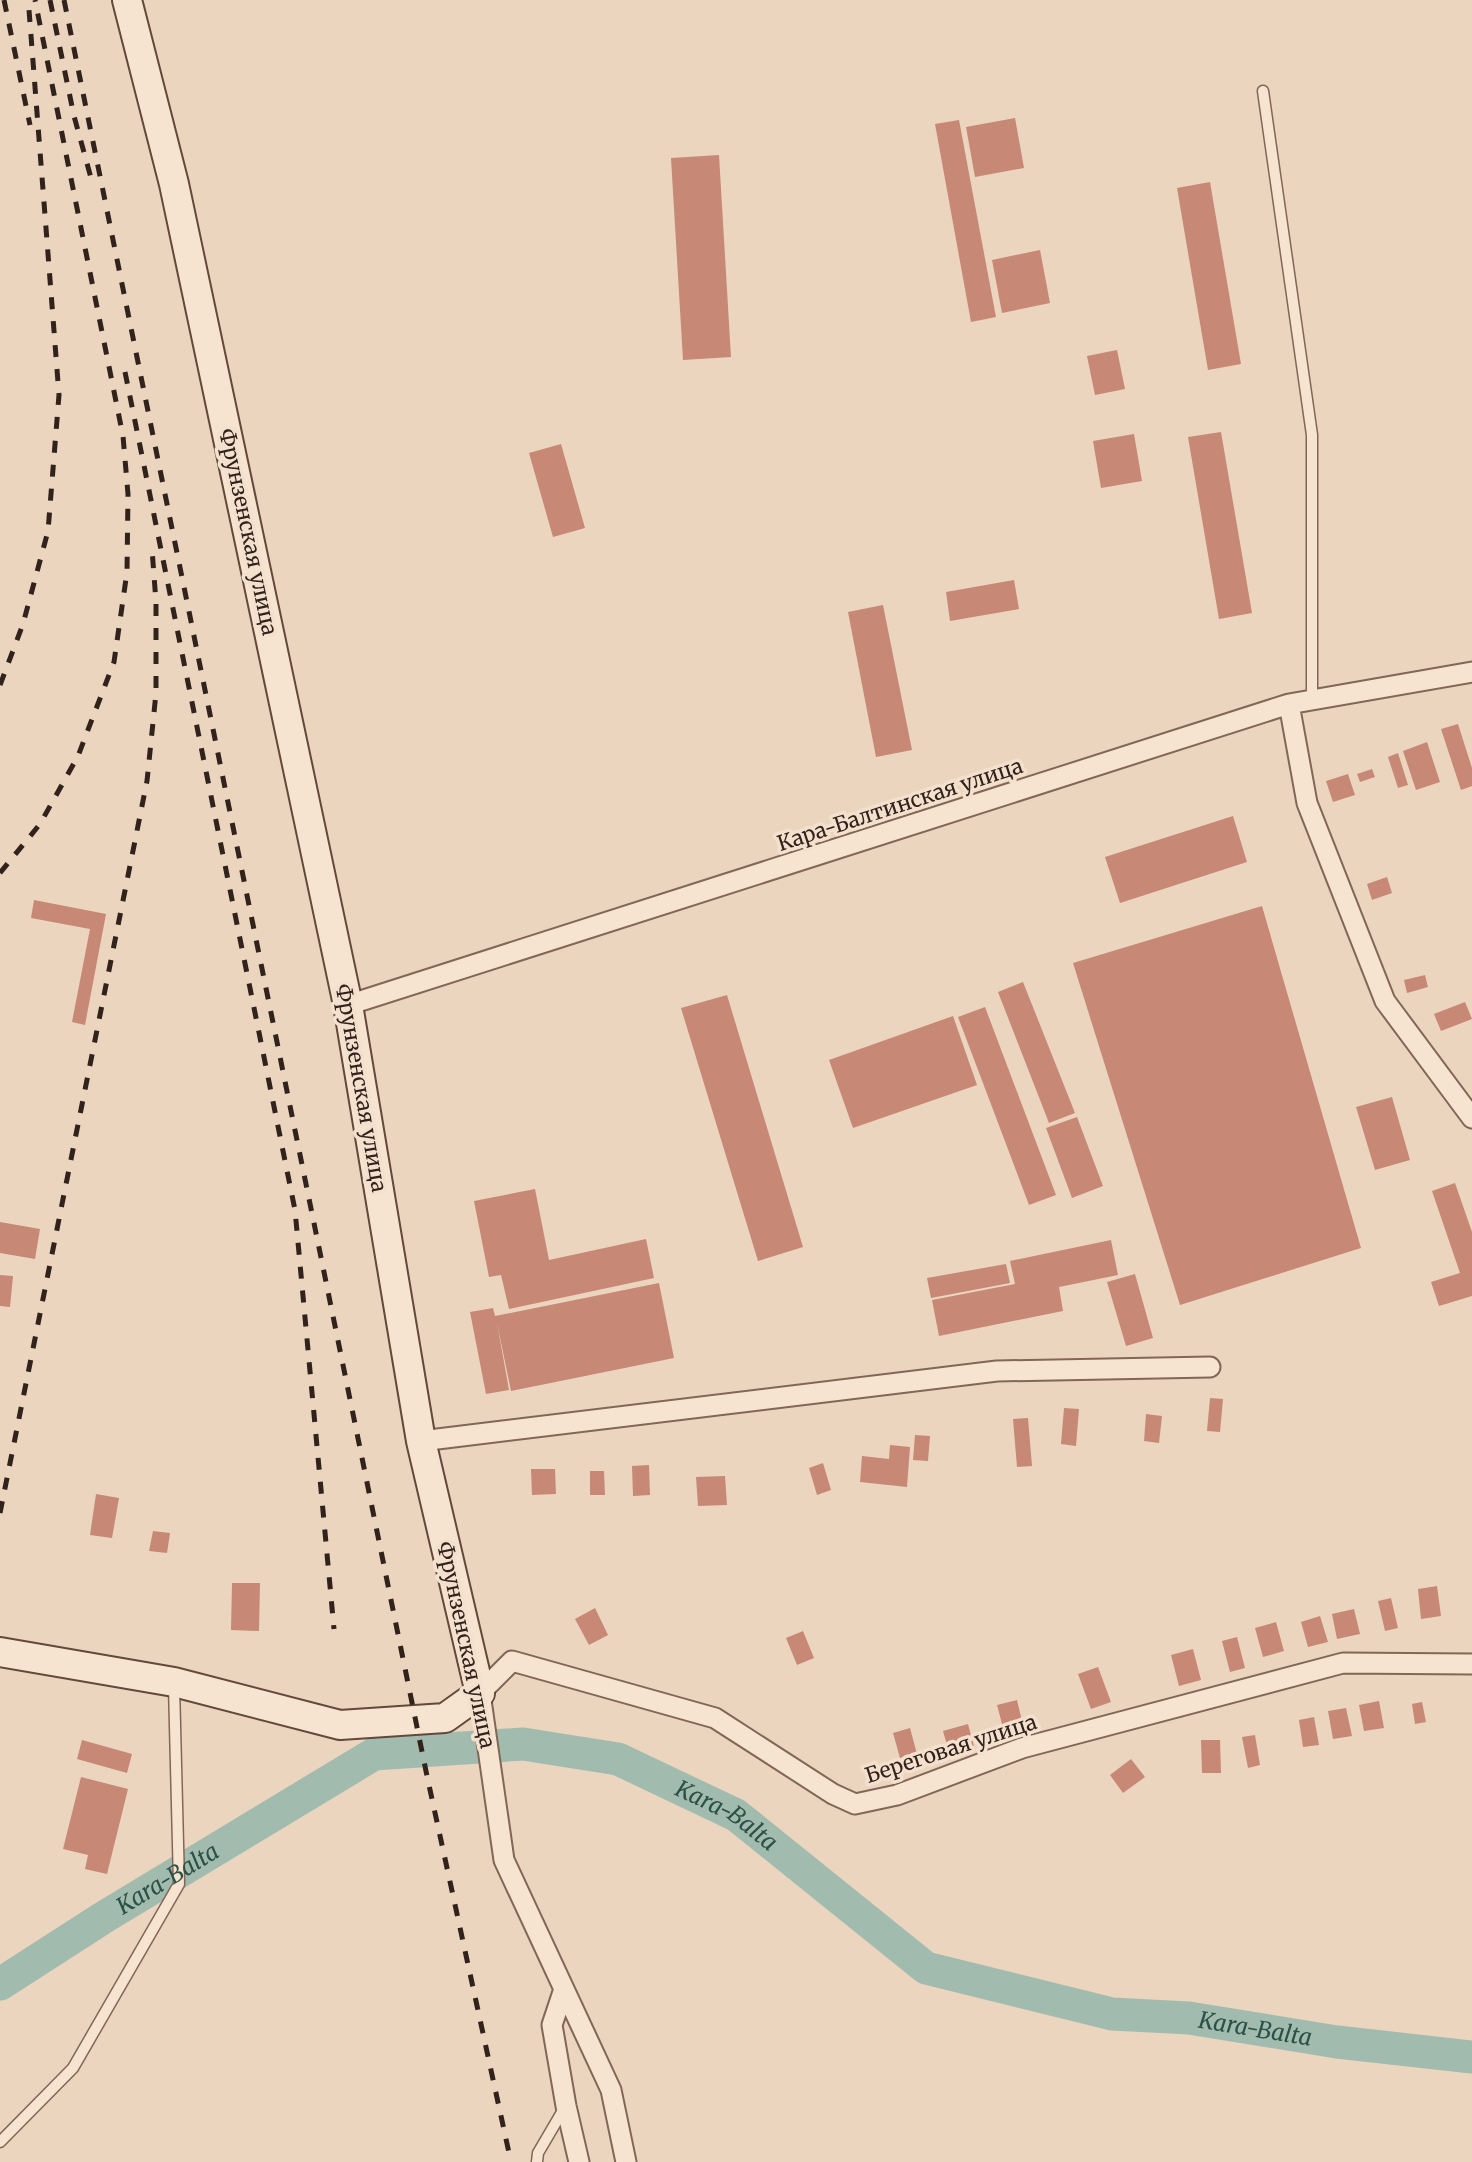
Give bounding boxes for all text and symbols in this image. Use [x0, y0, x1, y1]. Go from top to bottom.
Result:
street label: Фрунзенская улица [213, 426, 284, 638]
street label: Кара-Балтинская улица [774, 752, 1026, 857]
street label: Фрунзенская улица [330, 982, 393, 1194]
street label: Фрунзенская улица [431, 1539, 502, 1751]
street label: Береговая улица [862, 1708, 1040, 1789]
water label: Kara-Balta [670, 1773, 784, 1857]
water label: Kara-Balta [110, 1836, 224, 1921]
water label: Kara-Balta [1196, 2005, 1314, 2052]

